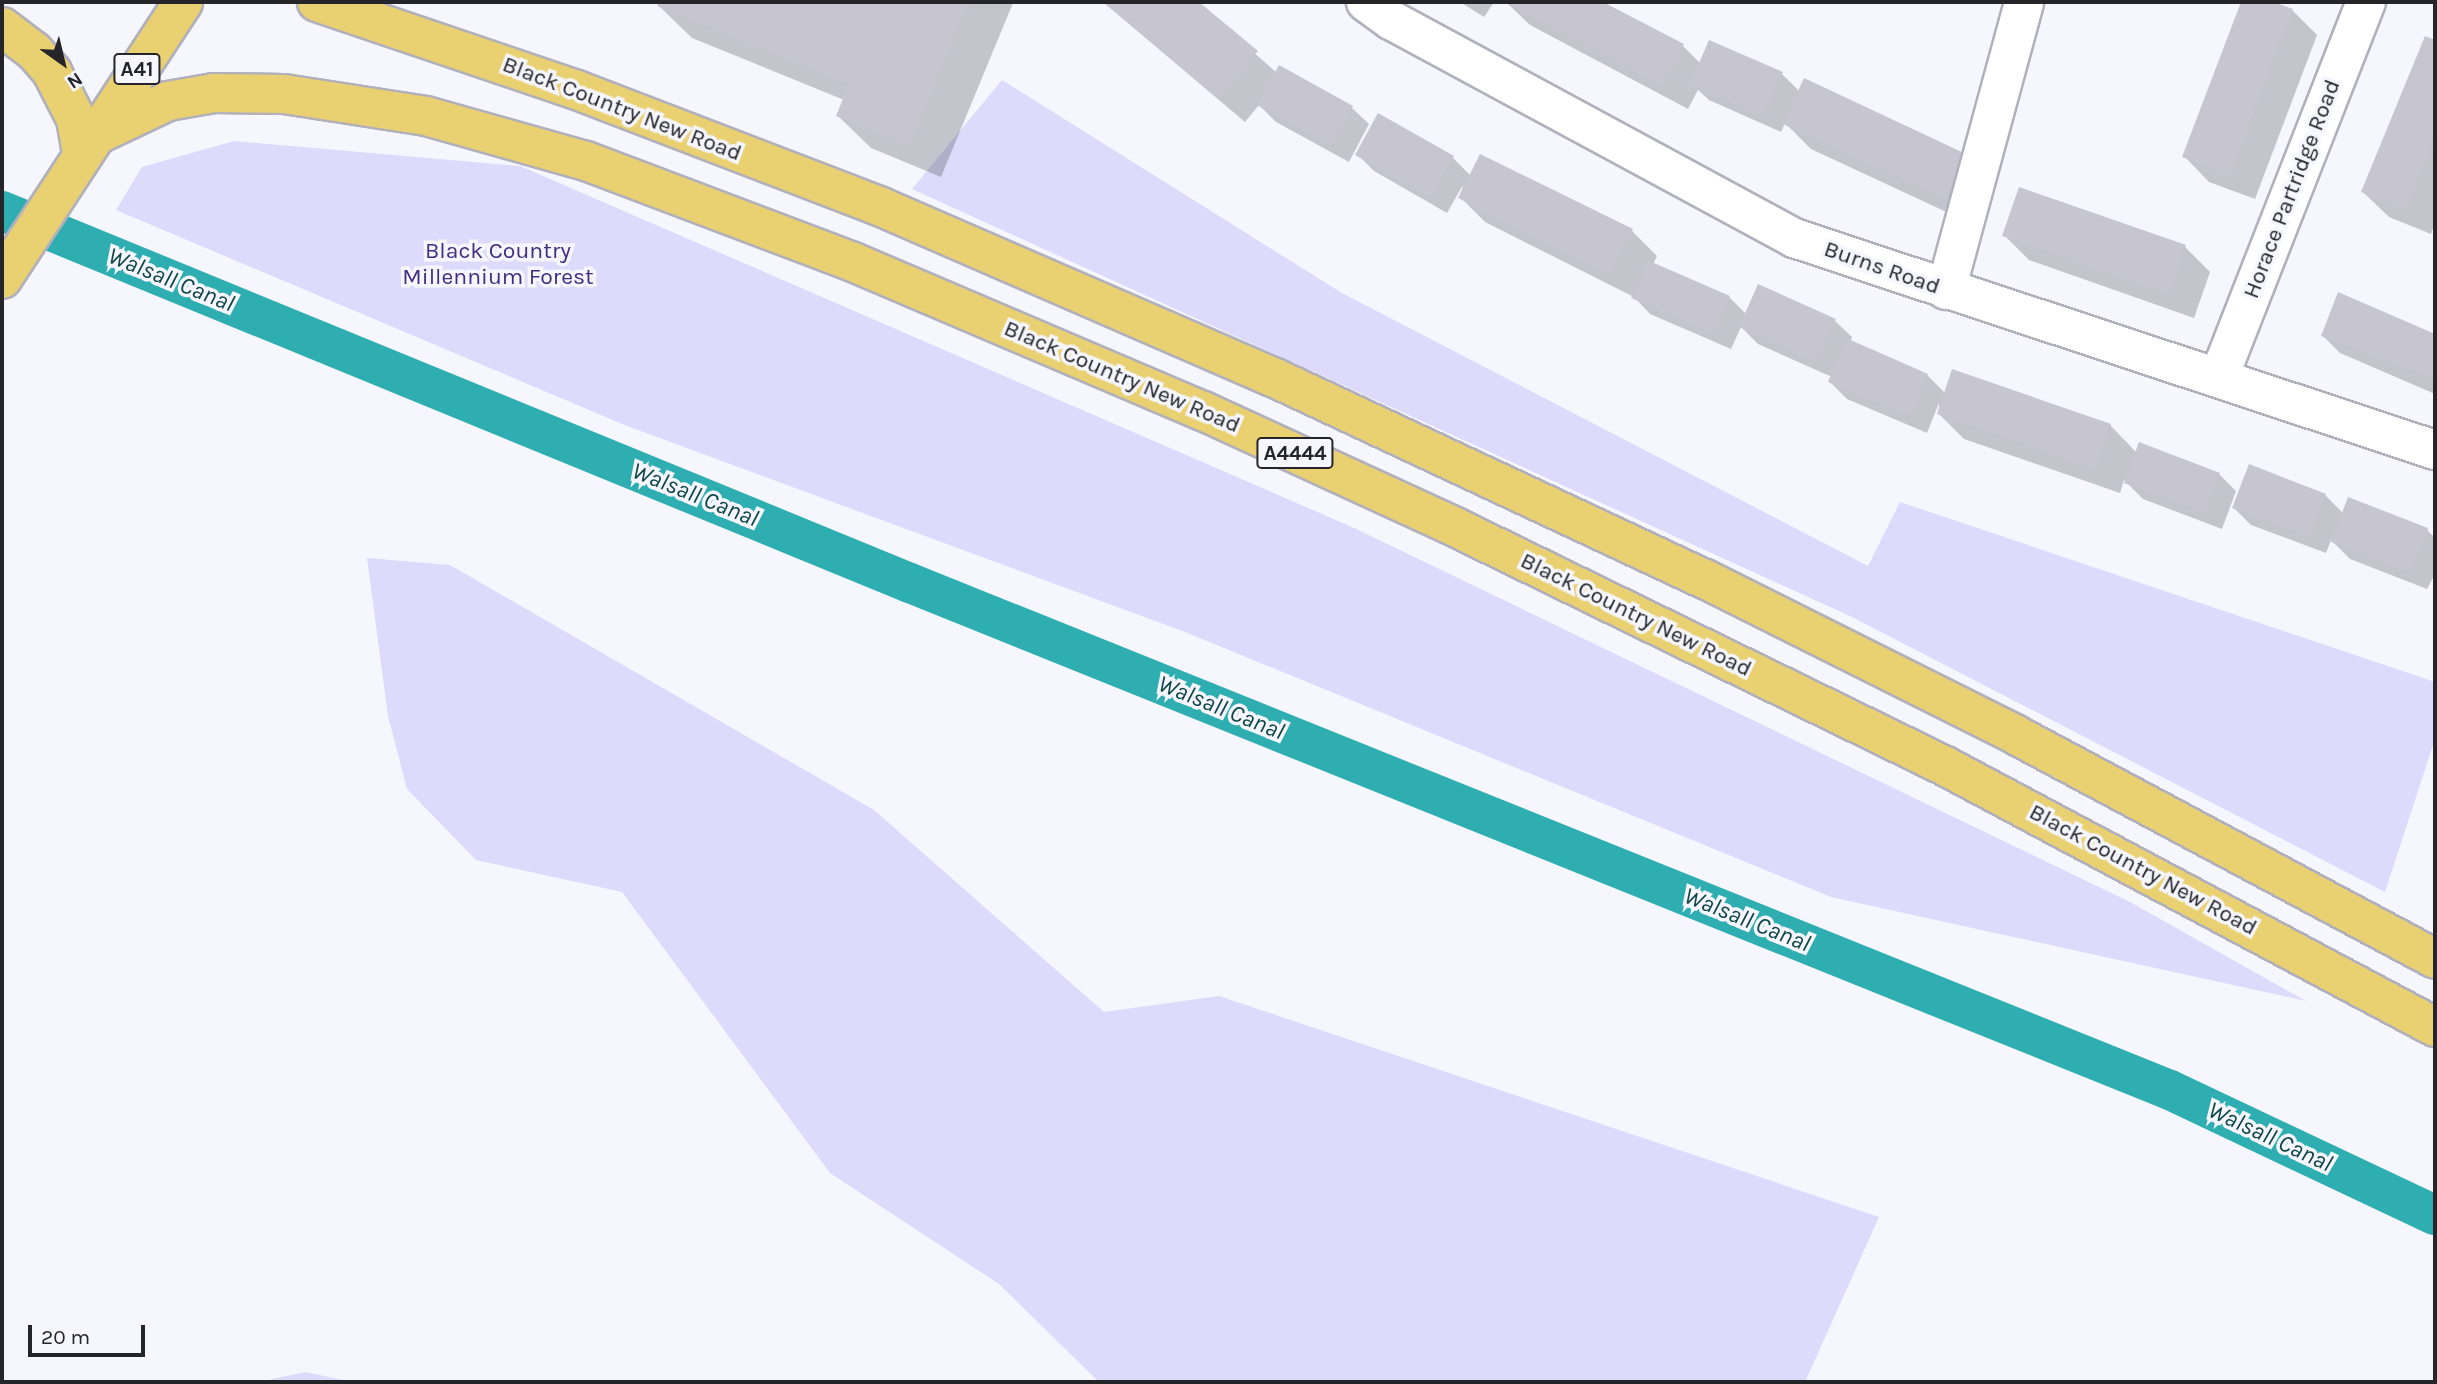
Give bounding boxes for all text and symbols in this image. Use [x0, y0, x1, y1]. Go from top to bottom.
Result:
north arrow [28, 28, 98, 98]
street label: Black Country New Road [499, 51, 745, 167]
road number: A41 [113, 52, 162, 86]
text: N [63, 67, 87, 93]
street label: Horace Partridge Road [2237, 76, 2347, 302]
street label: Burns Road [1820, 235, 1944, 301]
park label: Black Country Millennium Forest [402, 237, 594, 291]
water label: Walsall Canal [104, 242, 238, 318]
street label: Black Country New Road [1000, 315, 1244, 439]
road number: A4444 [1255, 435, 1335, 470]
water label: Walsall Canal [628, 457, 762, 533]
street label: Black Country New Road [1516, 547, 1756, 683]
water label: Walsall Canal [1154, 670, 1288, 746]
street label: Black Country New Road [2024, 798, 2262, 942]
water label: Walsall Canal [1680, 882, 1814, 958]
water label: Walsall Canal [2203, 1096, 2337, 1178]
scale bar [32, 1310, 149, 1354]
text: 20 m [41, 1325, 90, 1349]

